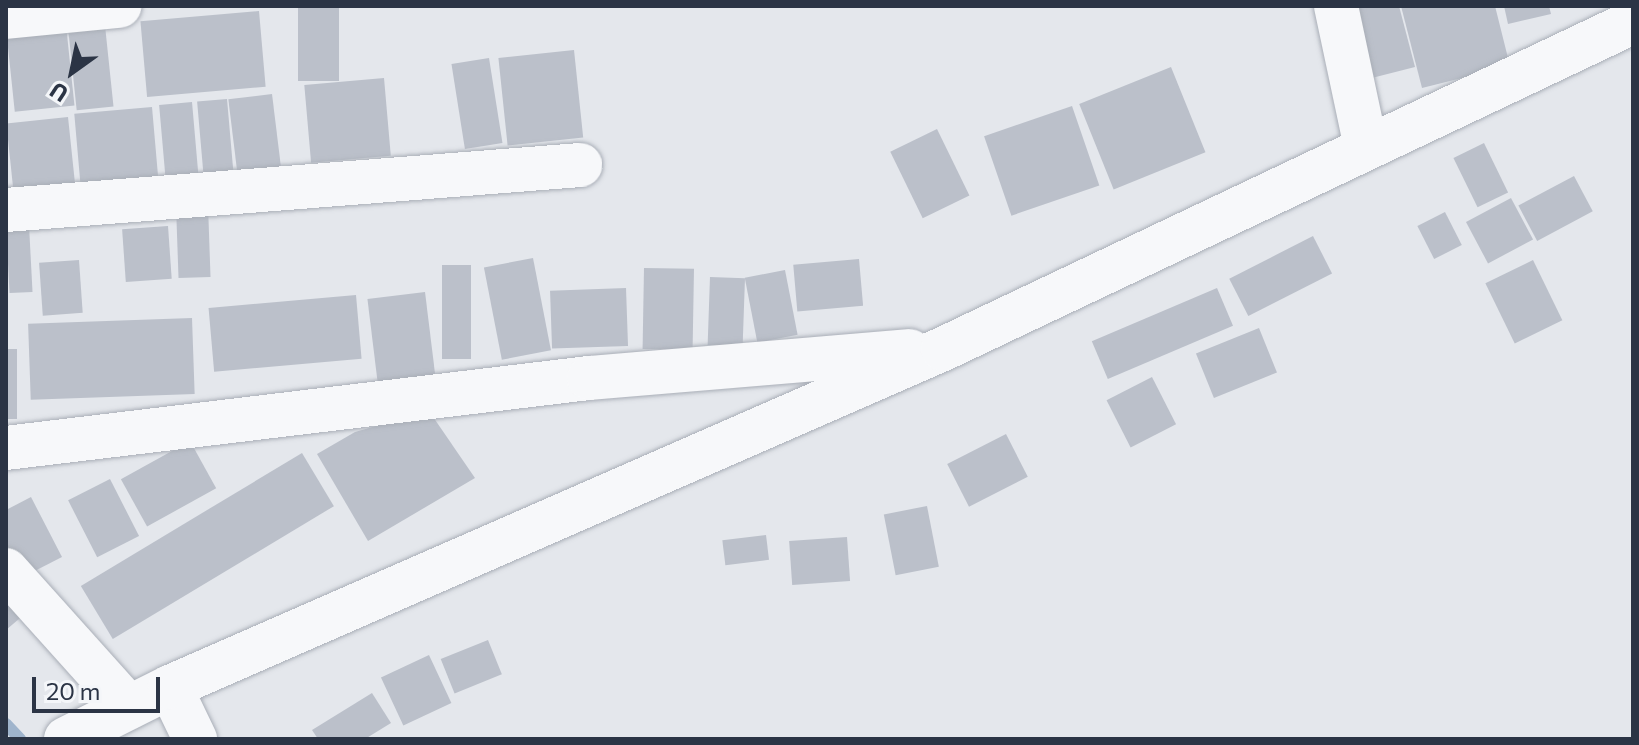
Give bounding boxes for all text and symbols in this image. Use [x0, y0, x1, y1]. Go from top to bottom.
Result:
north arrow [32, 32, 112, 112]
text: U [45, 77, 73, 108]
scale bar [36, 661, 164, 711]
text: 20 m [46, 676, 100, 705]

